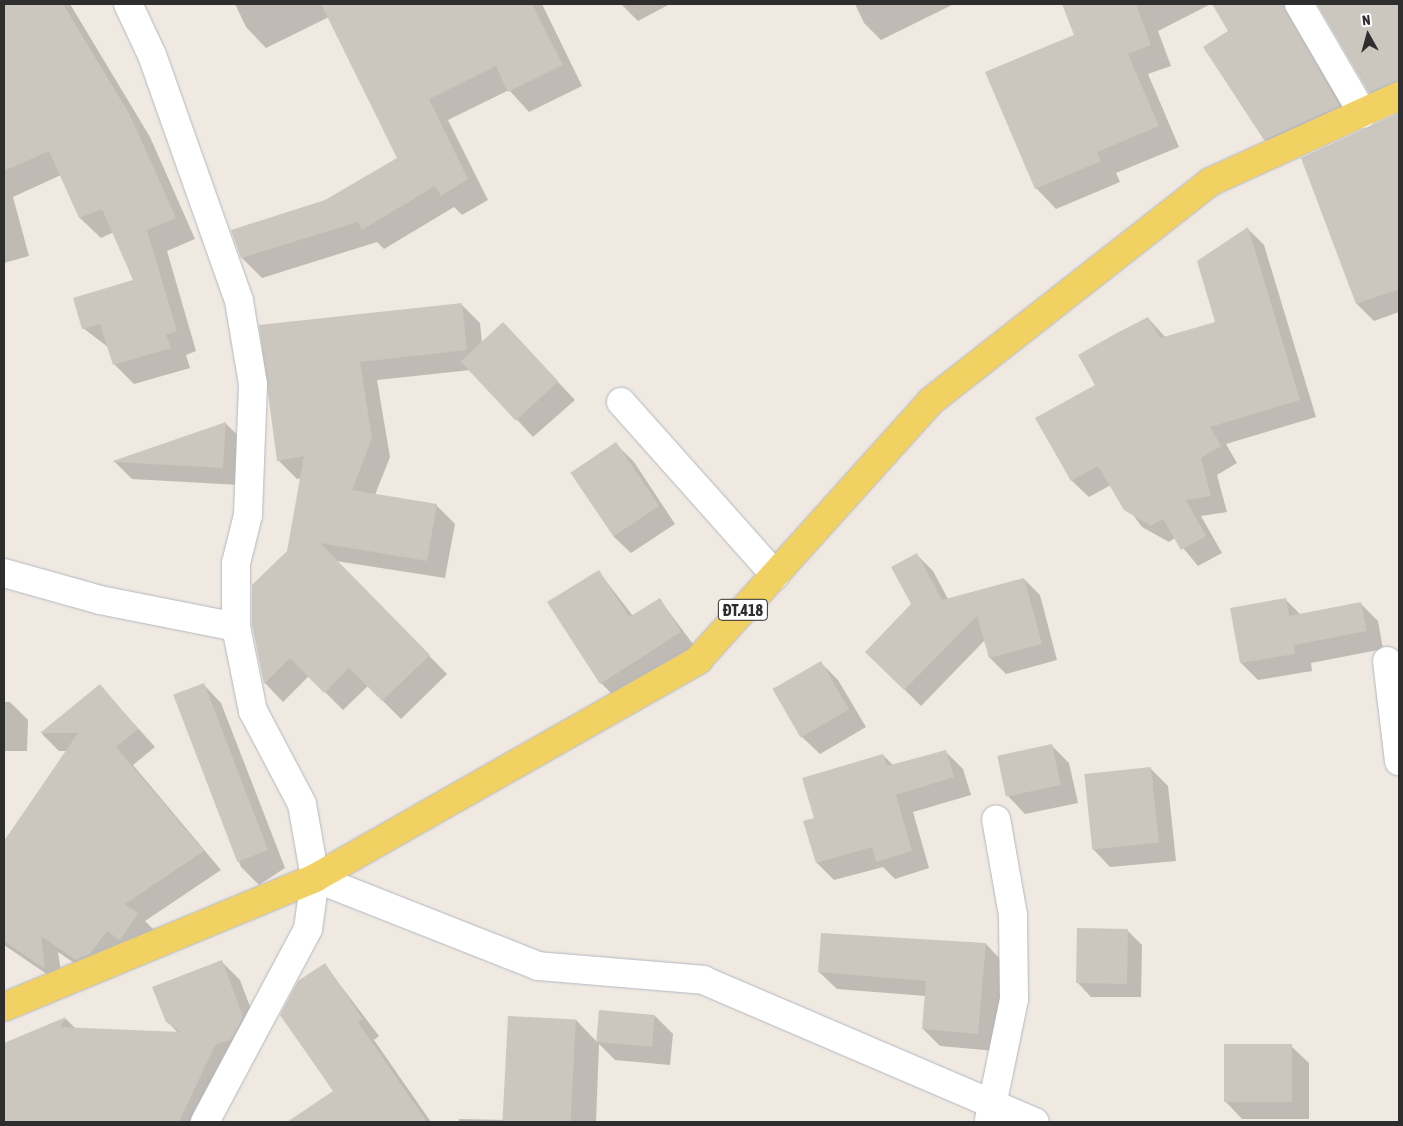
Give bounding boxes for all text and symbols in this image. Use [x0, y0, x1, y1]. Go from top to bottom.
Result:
north arrow [1343, 10, 1393, 60]
text: N [1361, 12, 1371, 29]
road number: ĐT.418 [717, 596, 769, 624]

